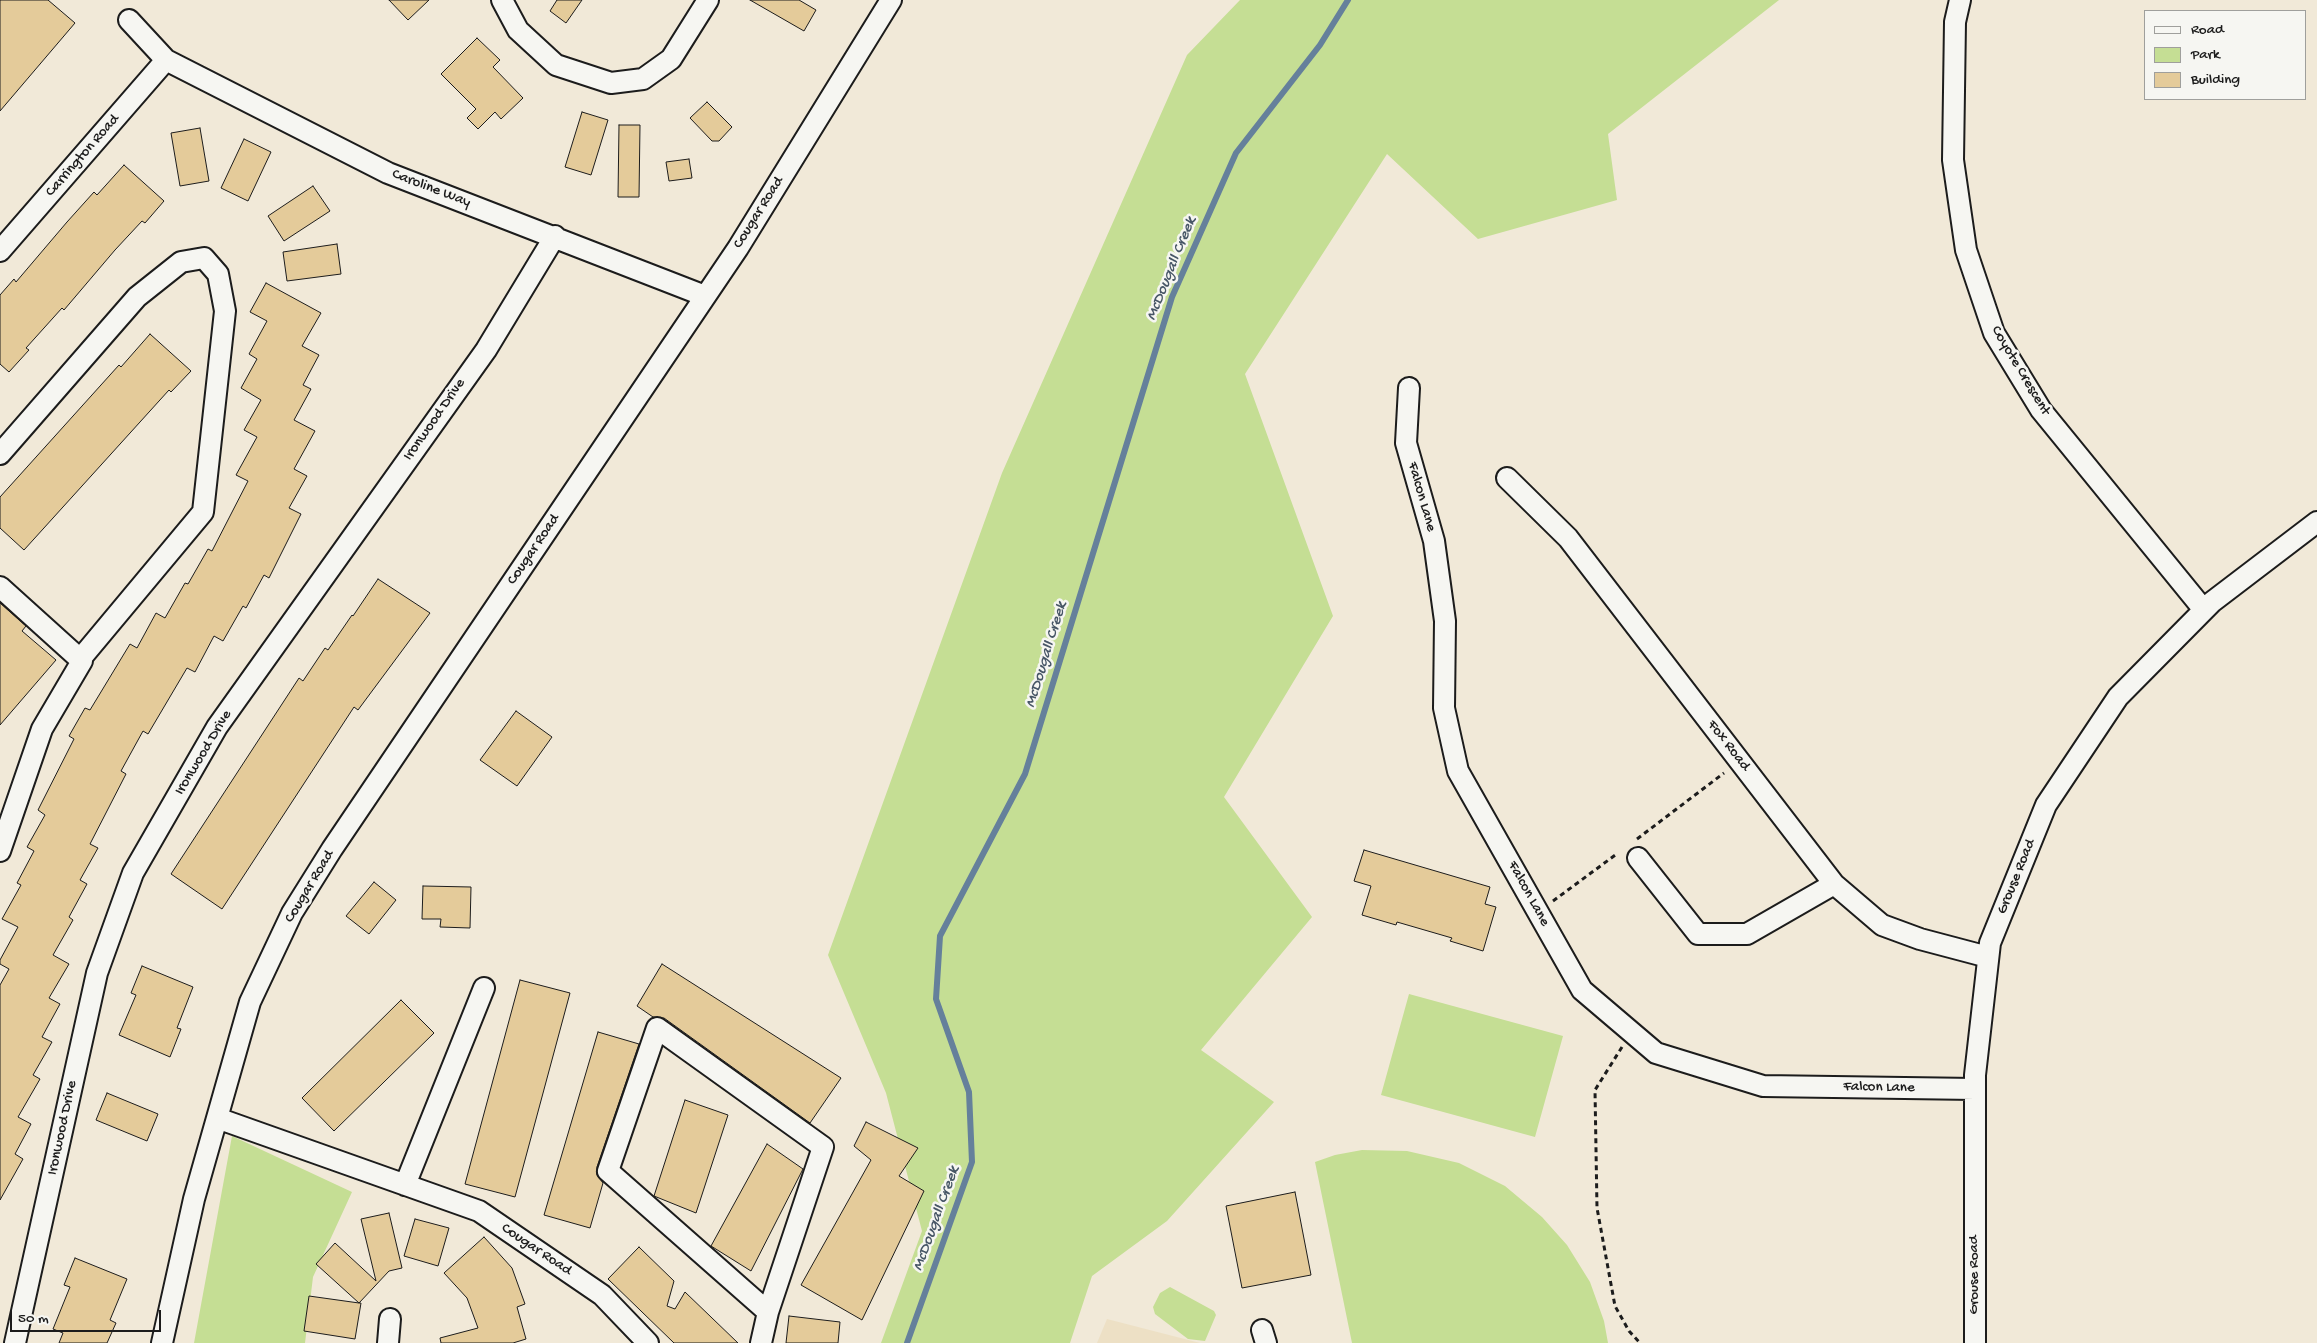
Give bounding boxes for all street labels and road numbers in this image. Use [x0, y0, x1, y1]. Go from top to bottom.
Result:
street label: Carrington Road [42, 111, 124, 201]
street label: Caroline Way [389, 166, 473, 212]
street label: Cougar Road [730, 174, 788, 252]
street label: Coyote Crescent [1986, 323, 2054, 419]
street label: Ironwood Drive [400, 375, 470, 465]
street label: Falcon Lane [1402, 460, 1440, 534]
street label: Cougar Road [504, 511, 564, 589]
street label: Ironwood Drive [172, 707, 236, 799]
street label: Fox Road [1703, 717, 1753, 775]
street label: Grouse Road [1994, 837, 2040, 917]
street label: Cougar Road [281, 847, 339, 927]
street label: Falcon Lane [1503, 858, 1553, 930]
street label: Falcon Lane [1843, 1078, 1915, 1098]
street label: Ironwood Drive [44, 1079, 82, 1177]
street label: Cougar Road [497, 1220, 575, 1280]
street label: Grouse Road [1966, 1235, 1984, 1315]

